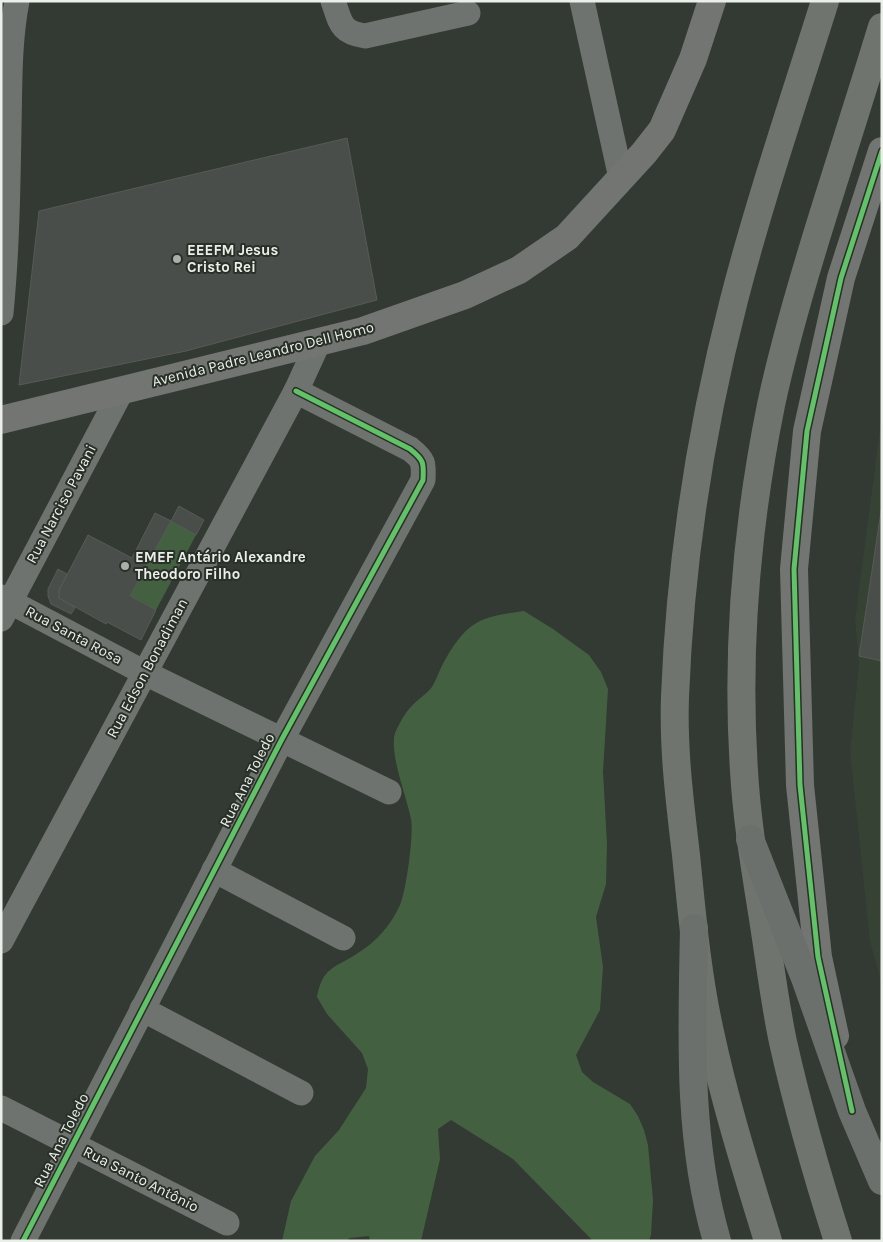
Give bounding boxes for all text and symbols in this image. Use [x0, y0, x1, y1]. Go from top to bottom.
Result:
place label: EEEFM Jesus Cristo Rei [187, 241, 278, 276]
marker: EEEFM Jesus Cristo Rei [171, 253, 183, 265]
street label: Avenida Padre Leandro Dell Homo [150, 318, 376, 390]
street label: Rua Narciso Pavani [22, 442, 100, 566]
place label: EMEF Antário Alexandre Theodoro Filho [135, 548, 306, 583]
marker: EMEF Antário Alexandre Theodoro Filho [119, 560, 131, 572]
street label: Rua Edson Bonadiman [103, 595, 191, 741]
street label: Rua Santa Rosa [22, 602, 126, 668]
street label: Rua Ana Toledo [216, 730, 278, 830]
street label: Rua Ana Toledo [30, 1090, 92, 1190]
street label: Rua Santo Antônio [80, 1142, 202, 1216]

